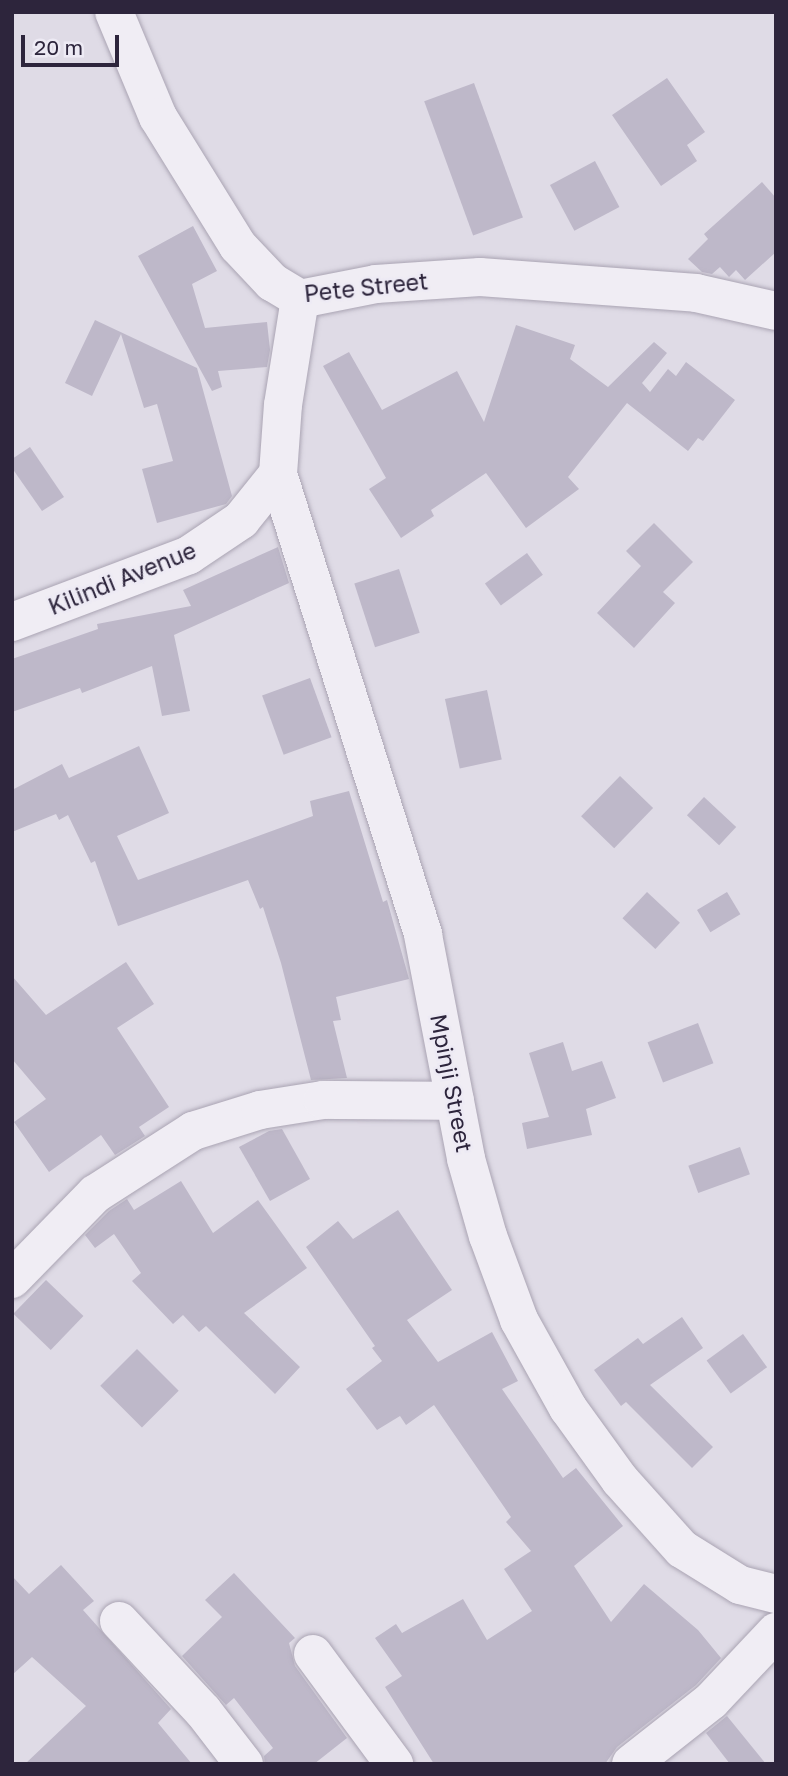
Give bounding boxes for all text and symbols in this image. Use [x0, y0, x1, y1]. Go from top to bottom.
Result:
scale bar [24, 21, 122, 65]
text: 20 m [34, 34, 83, 60]
street label: Pete Street [303, 267, 429, 307]
street label: Kilindi Avenue [44, 536, 200, 620]
street label: Mpinji Street [425, 1011, 479, 1155]

